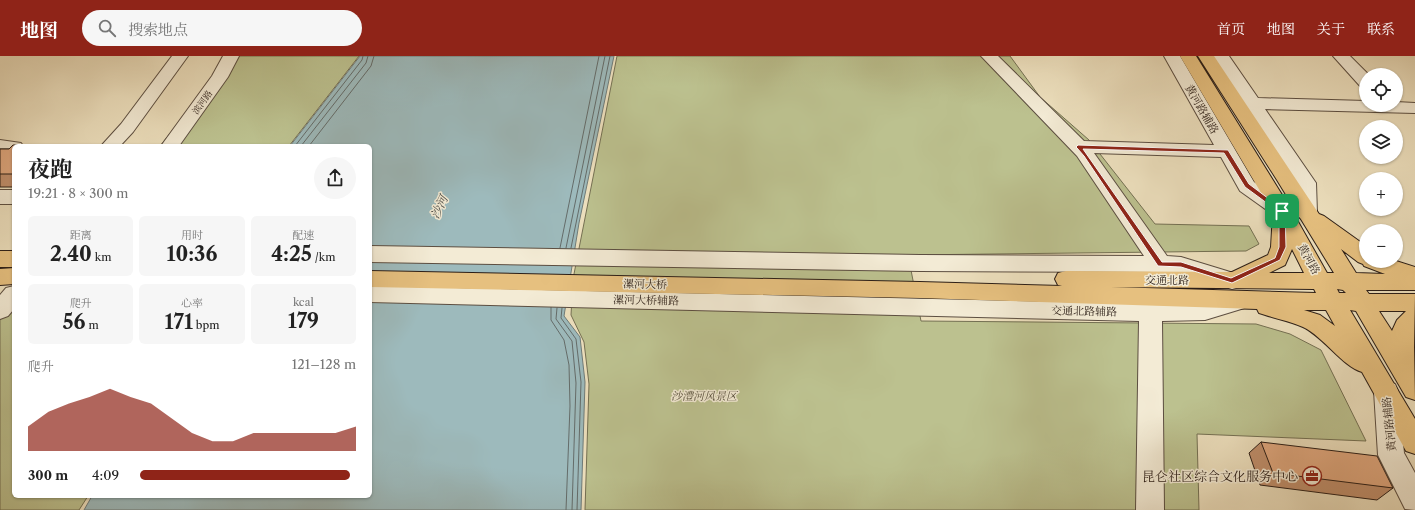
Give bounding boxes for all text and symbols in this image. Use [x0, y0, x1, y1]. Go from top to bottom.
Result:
search box [82, 10, 362, 46]
icon: search [96, 17, 118, 39]
text: 地图 [20, 19, 58, 42]
text: 搜索地点 [128, 20, 188, 39]
text: 首页 [1217, 20, 1245, 38]
text: 地图 [1267, 20, 1295, 38]
text: 关于 [1317, 20, 1345, 38]
text: 联系 [1367, 20, 1395, 38]
map controls [1359, 68, 1403, 268]
button: locate [1359, 68, 1403, 112]
street label: 黄河路辅路 [1182, 82, 1222, 136]
street label: 滨河路 [190, 88, 214, 116]
button: layers [1359, 120, 1403, 164]
text: 夜跑 [28, 156, 72, 183]
button: share [314, 157, 356, 199]
button: + [1359, 172, 1403, 216]
text: 19:21 · 8 × 300 m [28, 185, 128, 201]
water label: 沙河 [427, 191, 452, 221]
pin [1265, 194, 1299, 228]
icon: arrive [1271, 200, 1293, 222]
button: − [1359, 224, 1403, 268]
text: 距离 [70, 228, 92, 242]
text: 用时 [181, 228, 203, 242]
text: 配速 [292, 228, 314, 242]
street label: 黄河路 [1295, 241, 1323, 277]
text: 2.40 [50, 242, 92, 266]
text: 10:36 [167, 242, 217, 266]
text: 4:25 [271, 242, 312, 266]
text: km [92, 250, 111, 264]
text: /km [312, 250, 335, 264]
street label: 交通北路 [1145, 273, 1189, 287]
street label: 漯河大桥 [623, 277, 667, 291]
street label: 漯河大桥辅路 [613, 292, 679, 308]
text: kcal [293, 295, 314, 309]
text: 爬升 [70, 296, 92, 310]
text: 心率 [181, 296, 203, 310]
street label: 交通北路辅路 [1051, 303, 1117, 319]
text: 179 [288, 309, 319, 333]
text: 56 [63, 310, 86, 334]
text: 171 [164, 310, 193, 334]
text: m [86, 318, 99, 332]
text: bpm [193, 318, 220, 332]
text: 121–128 m [292, 356, 356, 372]
text: 爬升 [28, 358, 54, 374]
park label: 沙澧河风景区 [671, 389, 739, 403]
street label: 黄河路辅路 [1379, 396, 1399, 452]
office icon: 昆仑社区综合文化服务中心 [1301, 465, 1323, 487]
text: 300 m [28, 467, 68, 483]
text: 4:09 [92, 467, 119, 483]
place label: 昆仑社区综合文化服务中心 [1142, 468, 1298, 484]

